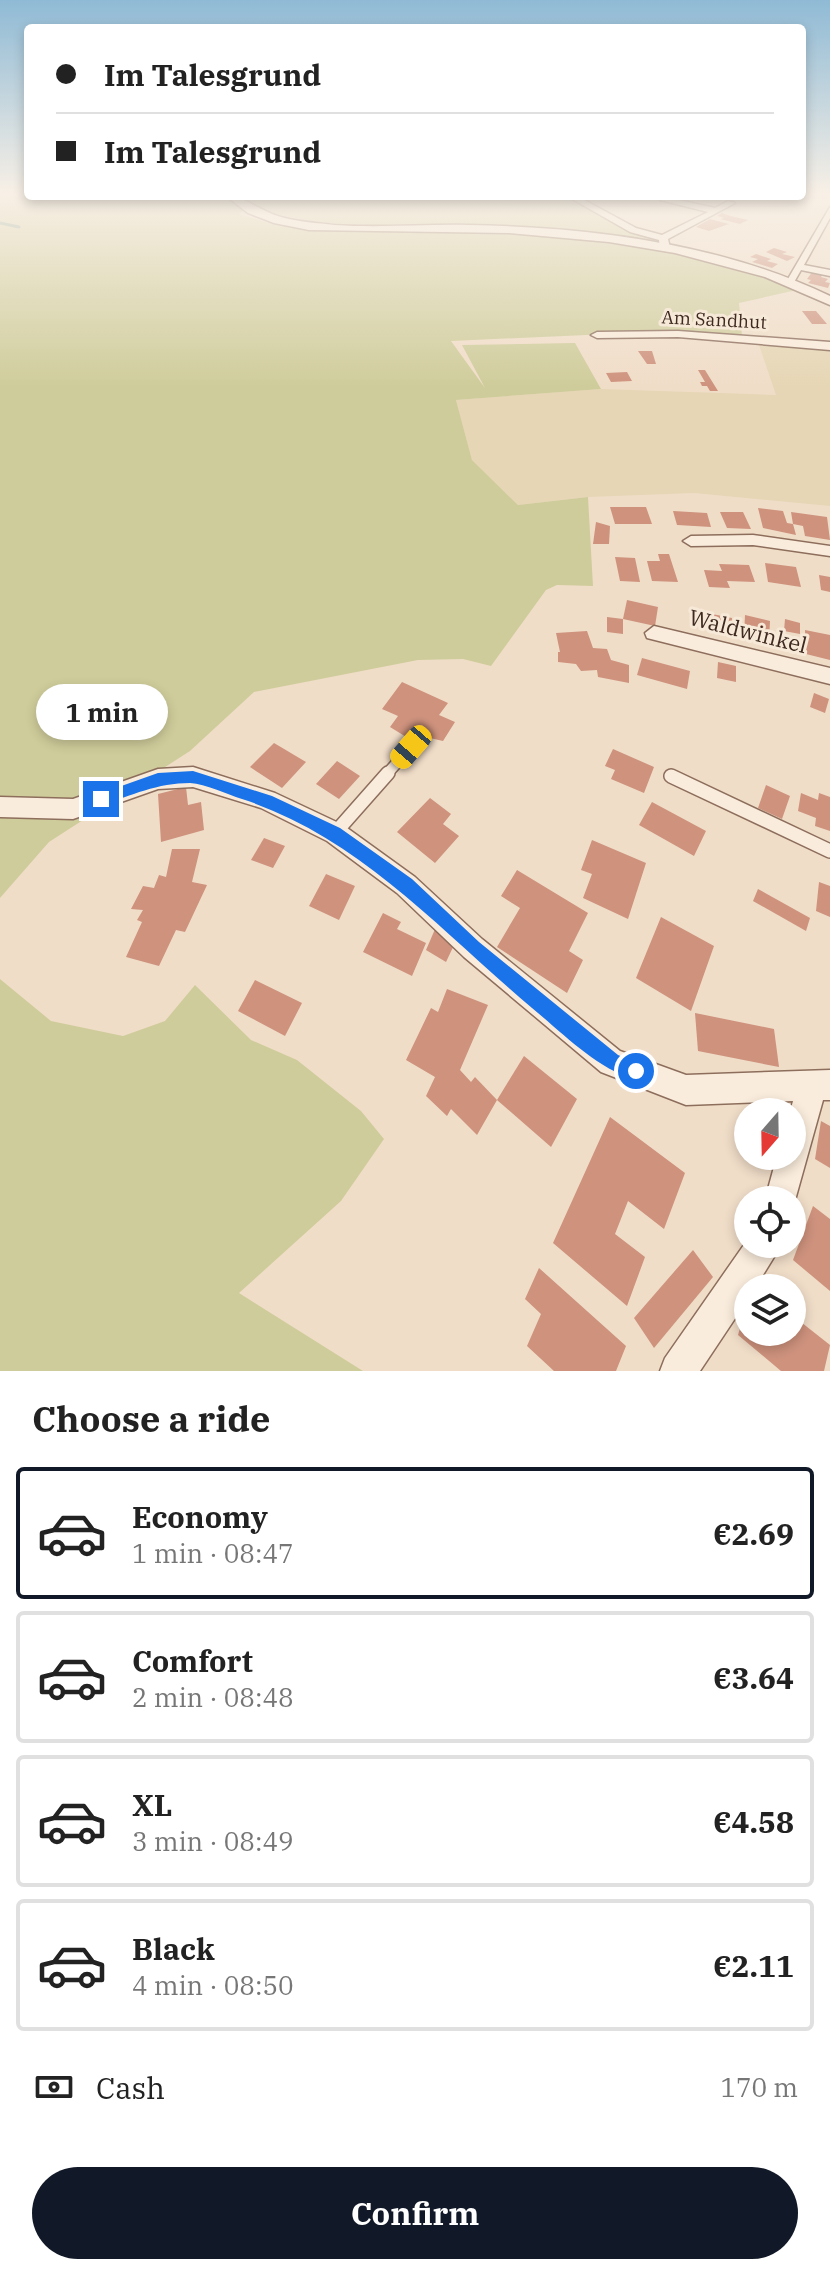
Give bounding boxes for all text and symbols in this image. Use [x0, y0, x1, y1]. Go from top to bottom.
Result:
text: Im Talesgrund [104, 55, 321, 94]
text: Im Talesgrund [104, 132, 321, 171]
street label: Am Sandhut [661, 305, 767, 334]
street label: Waldwinkel [686, 602, 810, 659]
callout: 1 min [35, 683, 167, 739]
text: 1 min [66, 695, 138, 729]
car [386, 721, 436, 773]
route end [83, 781, 119, 817]
route start [618, 1053, 654, 1089]
north arrow [734, 1098, 806, 1170]
map controls [734, 1098, 806, 1346]
button: locate [734, 1186, 806, 1258]
button: layers [734, 1274, 806, 1346]
text: Choose a ride [32, 1395, 271, 1442]
icon: car [36, 1497, 108, 1569]
text: Economy [132, 1497, 268, 1536]
text: €2.69 [713, 1514, 794, 1553]
text: 1 min · 08:47 [132, 1536, 294, 1570]
icon: car [36, 1641, 108, 1713]
text: Comfort [132, 1641, 253, 1680]
text: €3.64 [713, 1658, 794, 1697]
text: 2 min · 08:48 [132, 1680, 294, 1714]
icon: car [36, 1785, 108, 1857]
text: XL [132, 1785, 172, 1824]
text: €4.58 [713, 1802, 794, 1841]
text: 3 min · 08:49 [132, 1824, 294, 1858]
icon: car [36, 1929, 108, 2001]
text: Black [132, 1929, 215, 1968]
text: €2.11 [713, 1946, 794, 1985]
text: 4 min · 08:50 [132, 1968, 294, 2002]
icon: cash [32, 2065, 76, 2109]
text: Cash [96, 2068, 165, 2107]
text: 170 m [720, 2070, 798, 2104]
button: Confirm [32, 2167, 798, 2259]

